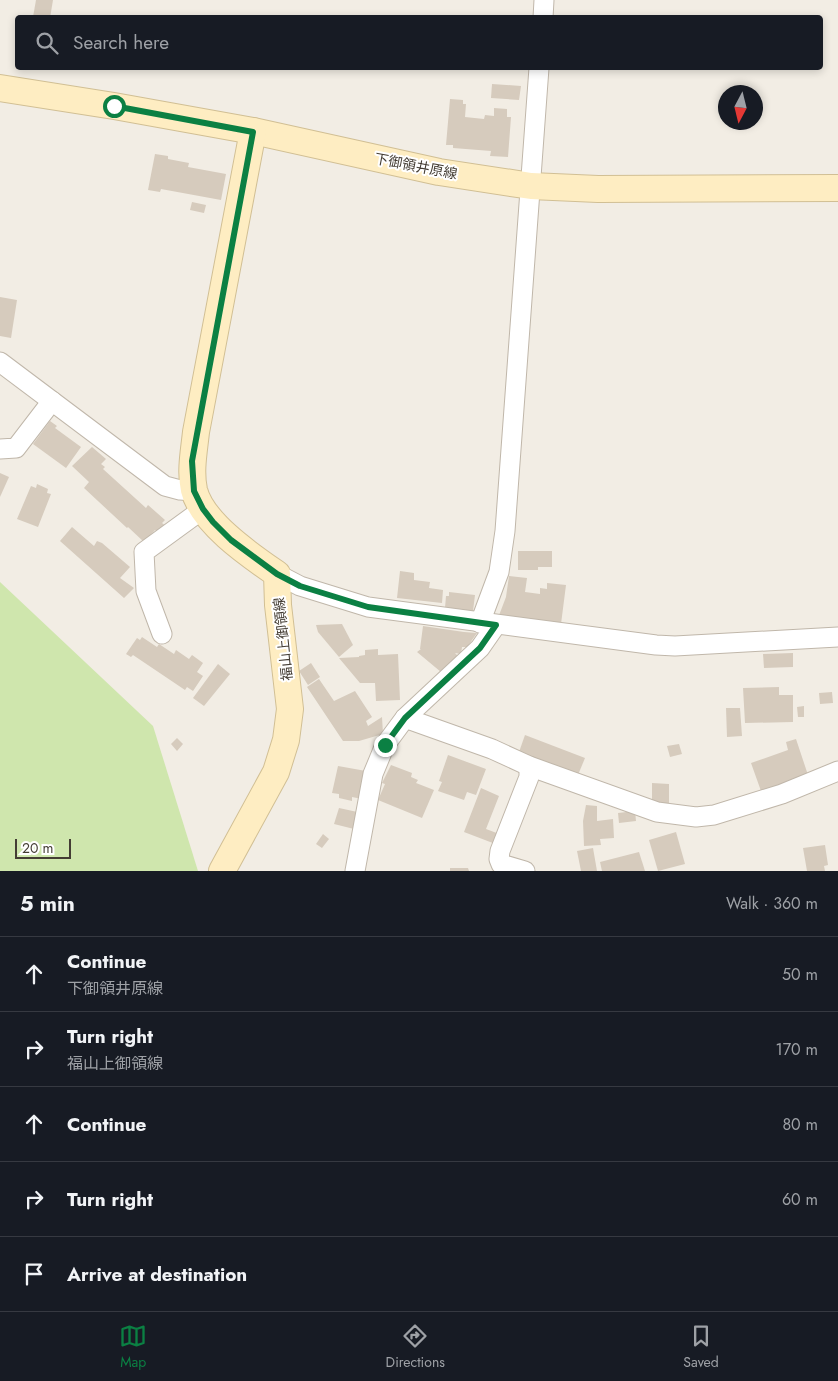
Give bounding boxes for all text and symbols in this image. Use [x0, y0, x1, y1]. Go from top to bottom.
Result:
search box [15, 15, 823, 70]
icon: search [33, 29, 61, 57]
text: Search here [73, 29, 169, 56]
north arrow [718, 85, 763, 130]
route start [103, 95, 126, 118]
street label: 下御領井原線 [373, 148, 459, 184]
street label: 福山上御領線 [269, 596, 297, 682]
route end [374, 734, 397, 757]
scale bar [15, 836, 71, 859]
text: 20 m [22, 838, 54, 858]
text: 5 min [20, 889, 75, 919]
text: Walk · 360 m [726, 892, 818, 915]
text: Continue [67, 948, 146, 975]
icon: ahead [20, 960, 48, 988]
text: 50 m [782, 963, 818, 986]
text: 下御領井原線 [67, 977, 163, 1000]
text: Turn right [67, 1023, 153, 1050]
icon: right [20, 1035, 48, 1063]
text: 170 m [776, 1038, 818, 1061]
text: 福山上御領線 [67, 1052, 163, 1075]
icon: ahead [20, 1110, 48, 1138]
text: Continue [67, 1111, 146, 1138]
text: 80 m [782, 1113, 818, 1136]
icon: right [20, 1185, 48, 1213]
text: Turn right [67, 1186, 153, 1213]
text: 60 m [782, 1188, 818, 1211]
icon: arrive [20, 1260, 48, 1288]
text: Arrive at destination [67, 1261, 247, 1288]
tab: Map [119, 1322, 147, 1372]
tab: Directions [386, 1322, 445, 1372]
tab: Saved [683, 1322, 719, 1372]

